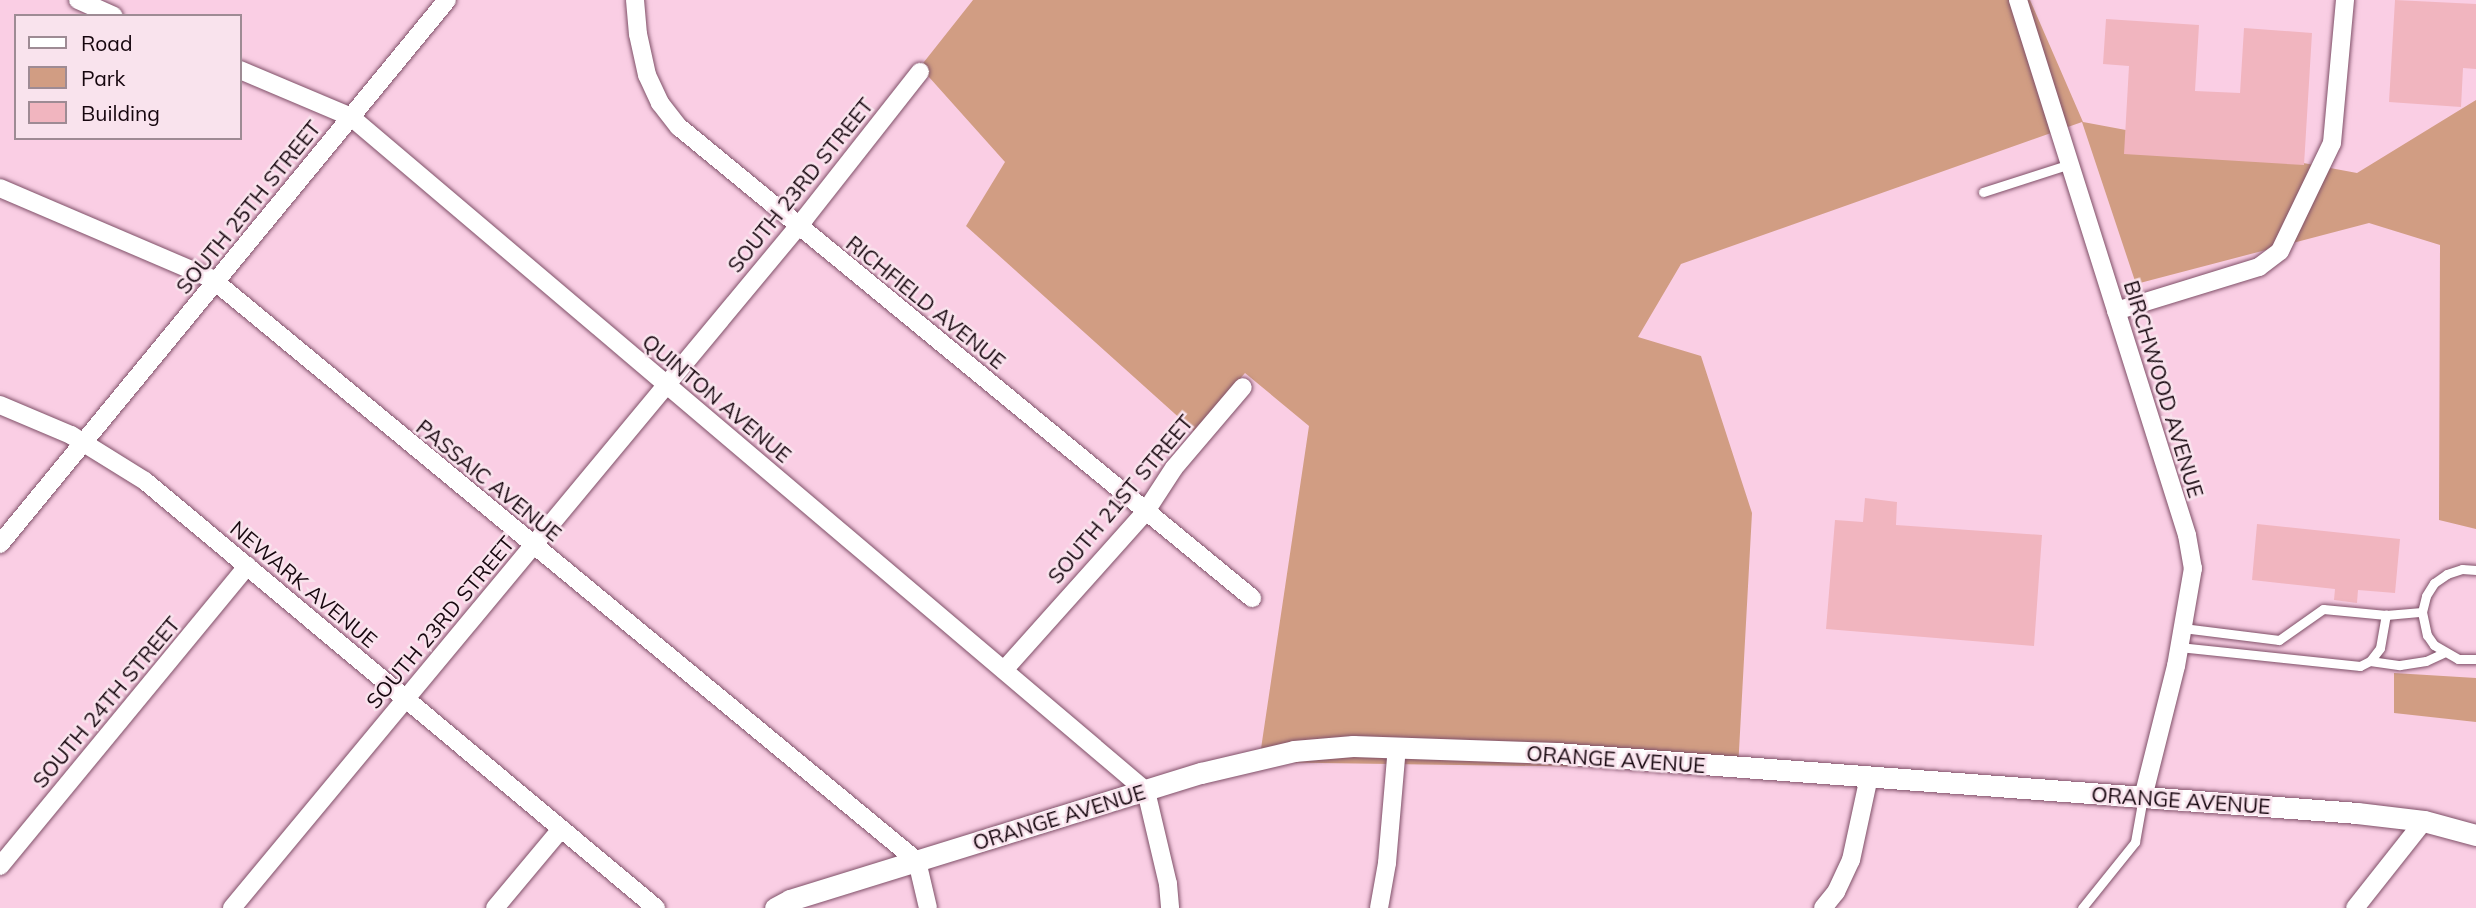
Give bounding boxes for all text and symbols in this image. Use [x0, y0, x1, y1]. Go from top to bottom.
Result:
legend [14, 14, 242, 140]
text: Road [81, 30, 132, 56]
text: Park [81, 65, 125, 91]
street label: SOUTH 23RD STREET [722, 93, 878, 277]
text: Building [81, 100, 160, 126]
street label: SOUTH 25TH STREET [170, 115, 326, 299]
street label: RICHFIELD AVENUE [841, 230, 1011, 374]
street label: BIRCHWOOD AVENUE [2119, 277, 2209, 501]
street label: QUINTON AVENUE [637, 328, 797, 468]
street label: SOUTH 21ST STREET [1042, 410, 1198, 588]
street label: PASSAIC AVENUE [412, 414, 566, 546]
street label: NEWARK AVENUE [226, 515, 382, 653]
street label: SOUTH 23RD STREET [361, 531, 519, 713]
street label: SOUTH 24TH STREET [27, 611, 185, 793]
street label: ORANGE AVENUE [1526, 740, 1706, 778]
street label: ORANGE AVENUE [970, 779, 1148, 855]
street label: ORANGE AVENUE [2091, 781, 2271, 819]

